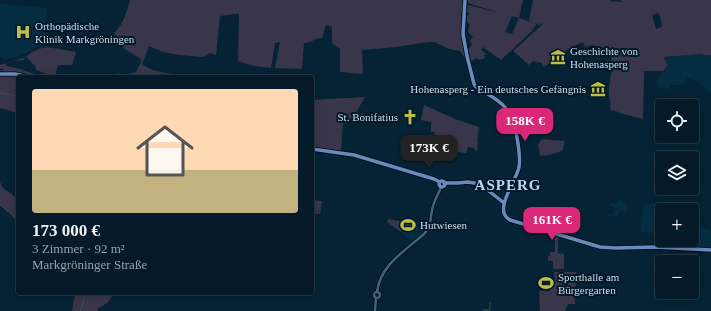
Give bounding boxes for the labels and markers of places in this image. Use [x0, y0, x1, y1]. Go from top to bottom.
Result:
place label: Orthopädische Klinik Markgröningen [35, 20, 135, 45]
hospital icon: Orthopädische Klinik Markgröningen [14, 23, 32, 41]
place label: Geschichte von Hohenasperg [570, 45, 639, 70]
museum icon: Geschichte von Hohenasperg [549, 48, 567, 66]
museum icon: Hohenasperg - Ein deutsches Gefängnis [589, 80, 607, 98]
place label: Hohenasperg - Ein deutsches Gefängnis [410, 83, 586, 95]
church icon: St. Bonifatius [401, 108, 419, 126]
pin: 158K € [492, 108, 558, 142]
place label: St. Bonifatius [337, 111, 398, 123]
pin: 173K € [396, 135, 462, 169]
pin: 161K € [519, 207, 585, 241]
sports icon: Hutwiesen [399, 216, 417, 234]
place label: Hutwiesen [420, 219, 468, 231]
place label: Sporthalle am Bürgergarten [558, 271, 620, 296]
sports icon: Sporthalle am Bürgergarten [537, 274, 555, 292]

